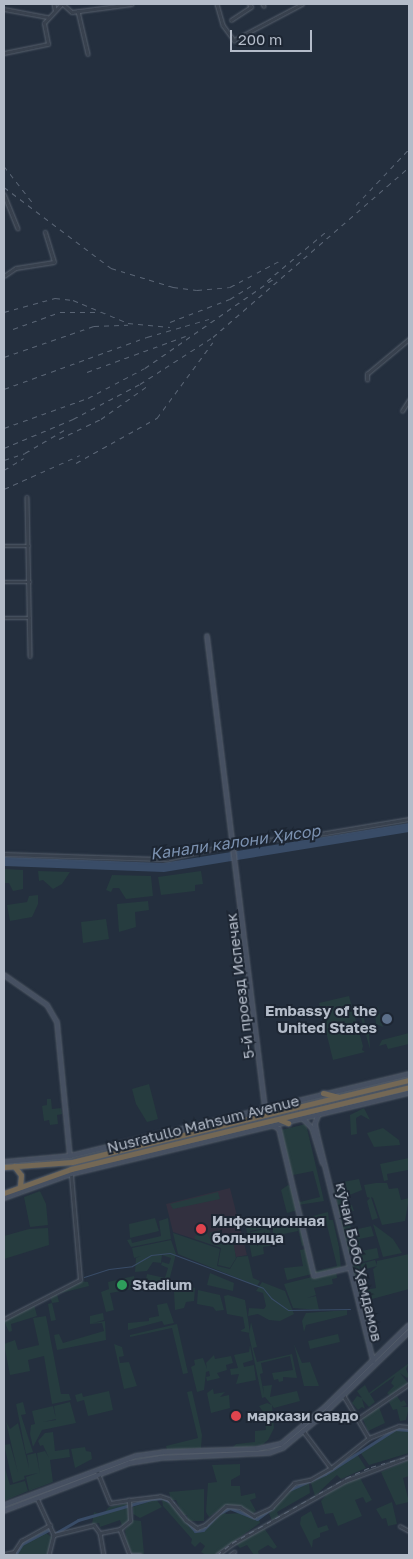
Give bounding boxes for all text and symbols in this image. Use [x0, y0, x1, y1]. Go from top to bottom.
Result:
scale bar [233, 20, 316, 52]
text: 200 m [238, 30, 282, 48]
water label: Канали калони Ҳисор [149, 821, 321, 863]
street label: 5-й проезд Испечак [222, 912, 258, 1060]
place label: Embassy of the United States [265, 1001, 377, 1036]
marker: Embassy of the United States [381, 1013, 393, 1025]
street label: Nusratullo Mahsum Avenue [105, 1091, 301, 1157]
street label: кӯчаи Бобо Ҳамдамов [332, 1181, 386, 1343]
place label: Инфекционная больница [212, 1211, 325, 1246]
marker: Инфекционная больница [194, 1222, 208, 1236]
place label: Stadium [132, 1276, 192, 1294]
marker: Stadium [116, 1279, 128, 1291]
place label: маркази савдо [247, 1407, 359, 1425]
marker: маркази савдо [229, 1409, 243, 1423]

